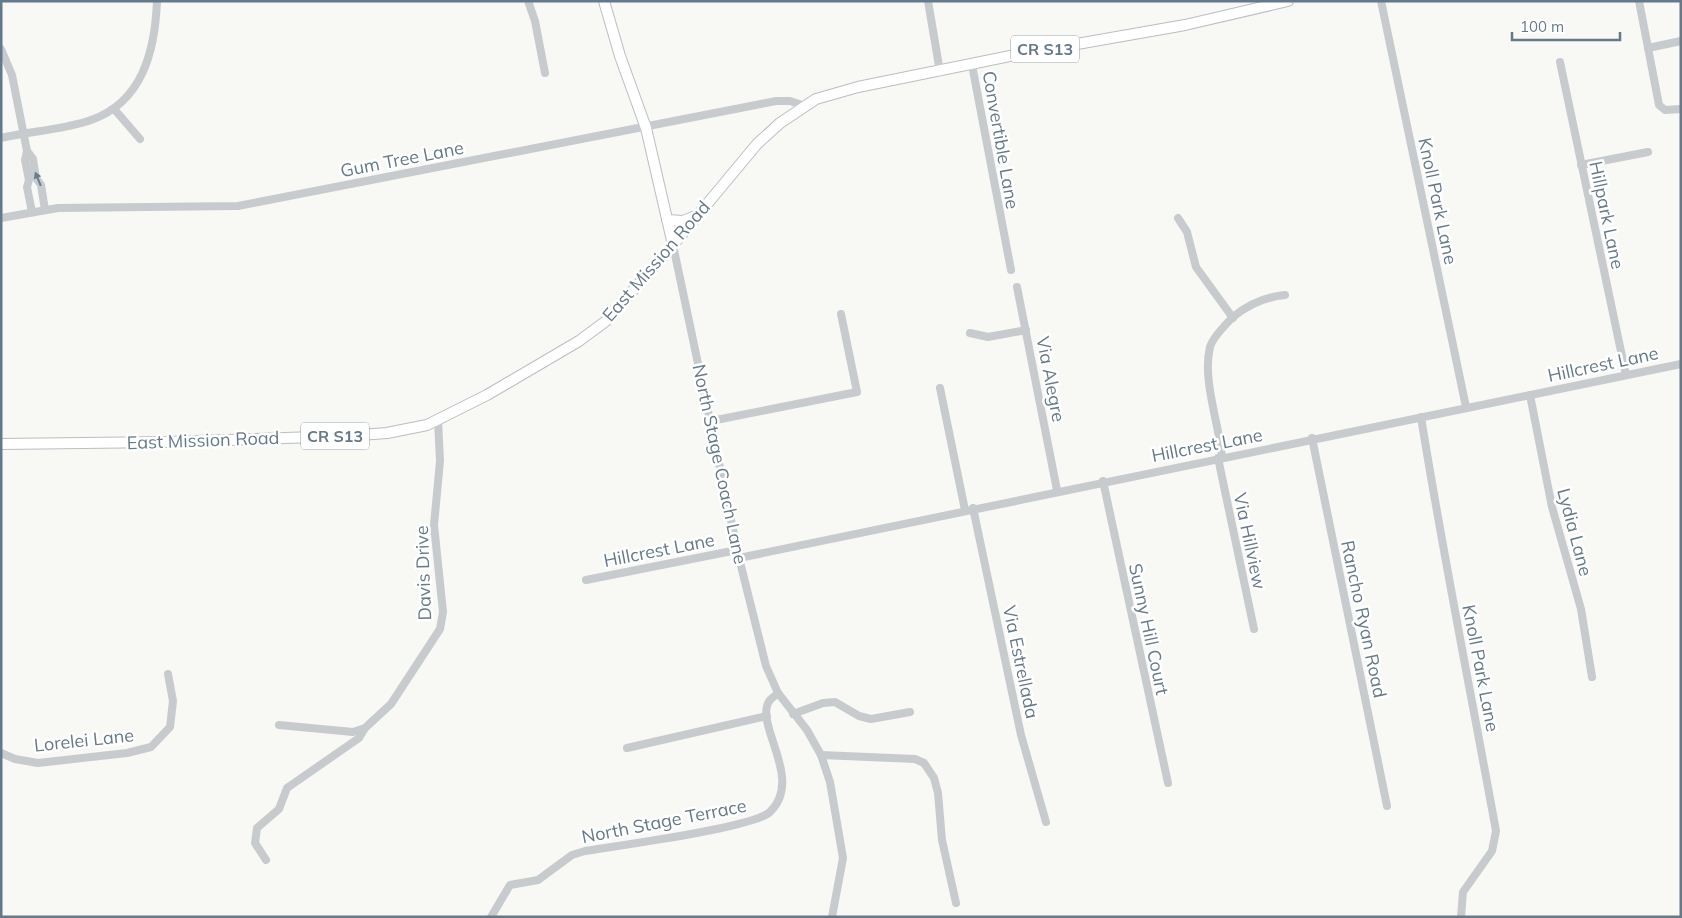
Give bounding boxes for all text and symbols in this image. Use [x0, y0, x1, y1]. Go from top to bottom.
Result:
scale bar [1512, 10, 1620, 42]
text: 100 m [1520, 17, 1564, 36]
road number: CR S13 [1011, 36, 1079, 62]
street label: Convertible Lane [978, 69, 1024, 211]
street label: Knoll Park Lane [1413, 135, 1463, 267]
street label: Gum Tree Lane [338, 136, 466, 182]
street label: Hillpark Lane [1584, 159, 1630, 271]
one-way arrow [34, 172, 42, 187]
street label: East Mission Road [597, 196, 715, 326]
street label: Via Alegre [1031, 334, 1071, 424]
street label: Hillcrest Lane [1546, 341, 1660, 387]
street label: North Stage Coach Lane [688, 362, 752, 566]
road number: CR S13 [301, 422, 369, 450]
street label: Hillcrest Lane [1150, 423, 1264, 467]
street label: East Mission Road [126, 426, 280, 454]
street label: Lydia Lane [1552, 486, 1598, 578]
street label: Via Hillview [1229, 491, 1272, 592]
street label: Davis Drive [410, 525, 436, 621]
street label: Hillcrest Lane [602, 528, 716, 572]
street label: Rancho Ryan Road [1336, 538, 1392, 700]
street label: Sunny Hill Court [1124, 561, 1174, 697]
street label: Knoll Park Lane [1457, 602, 1505, 734]
street label: Via Estrellada [998, 603, 1044, 721]
street label: Lorelei Lane [33, 723, 135, 757]
street label: North Stage Terrace [580, 794, 748, 848]

